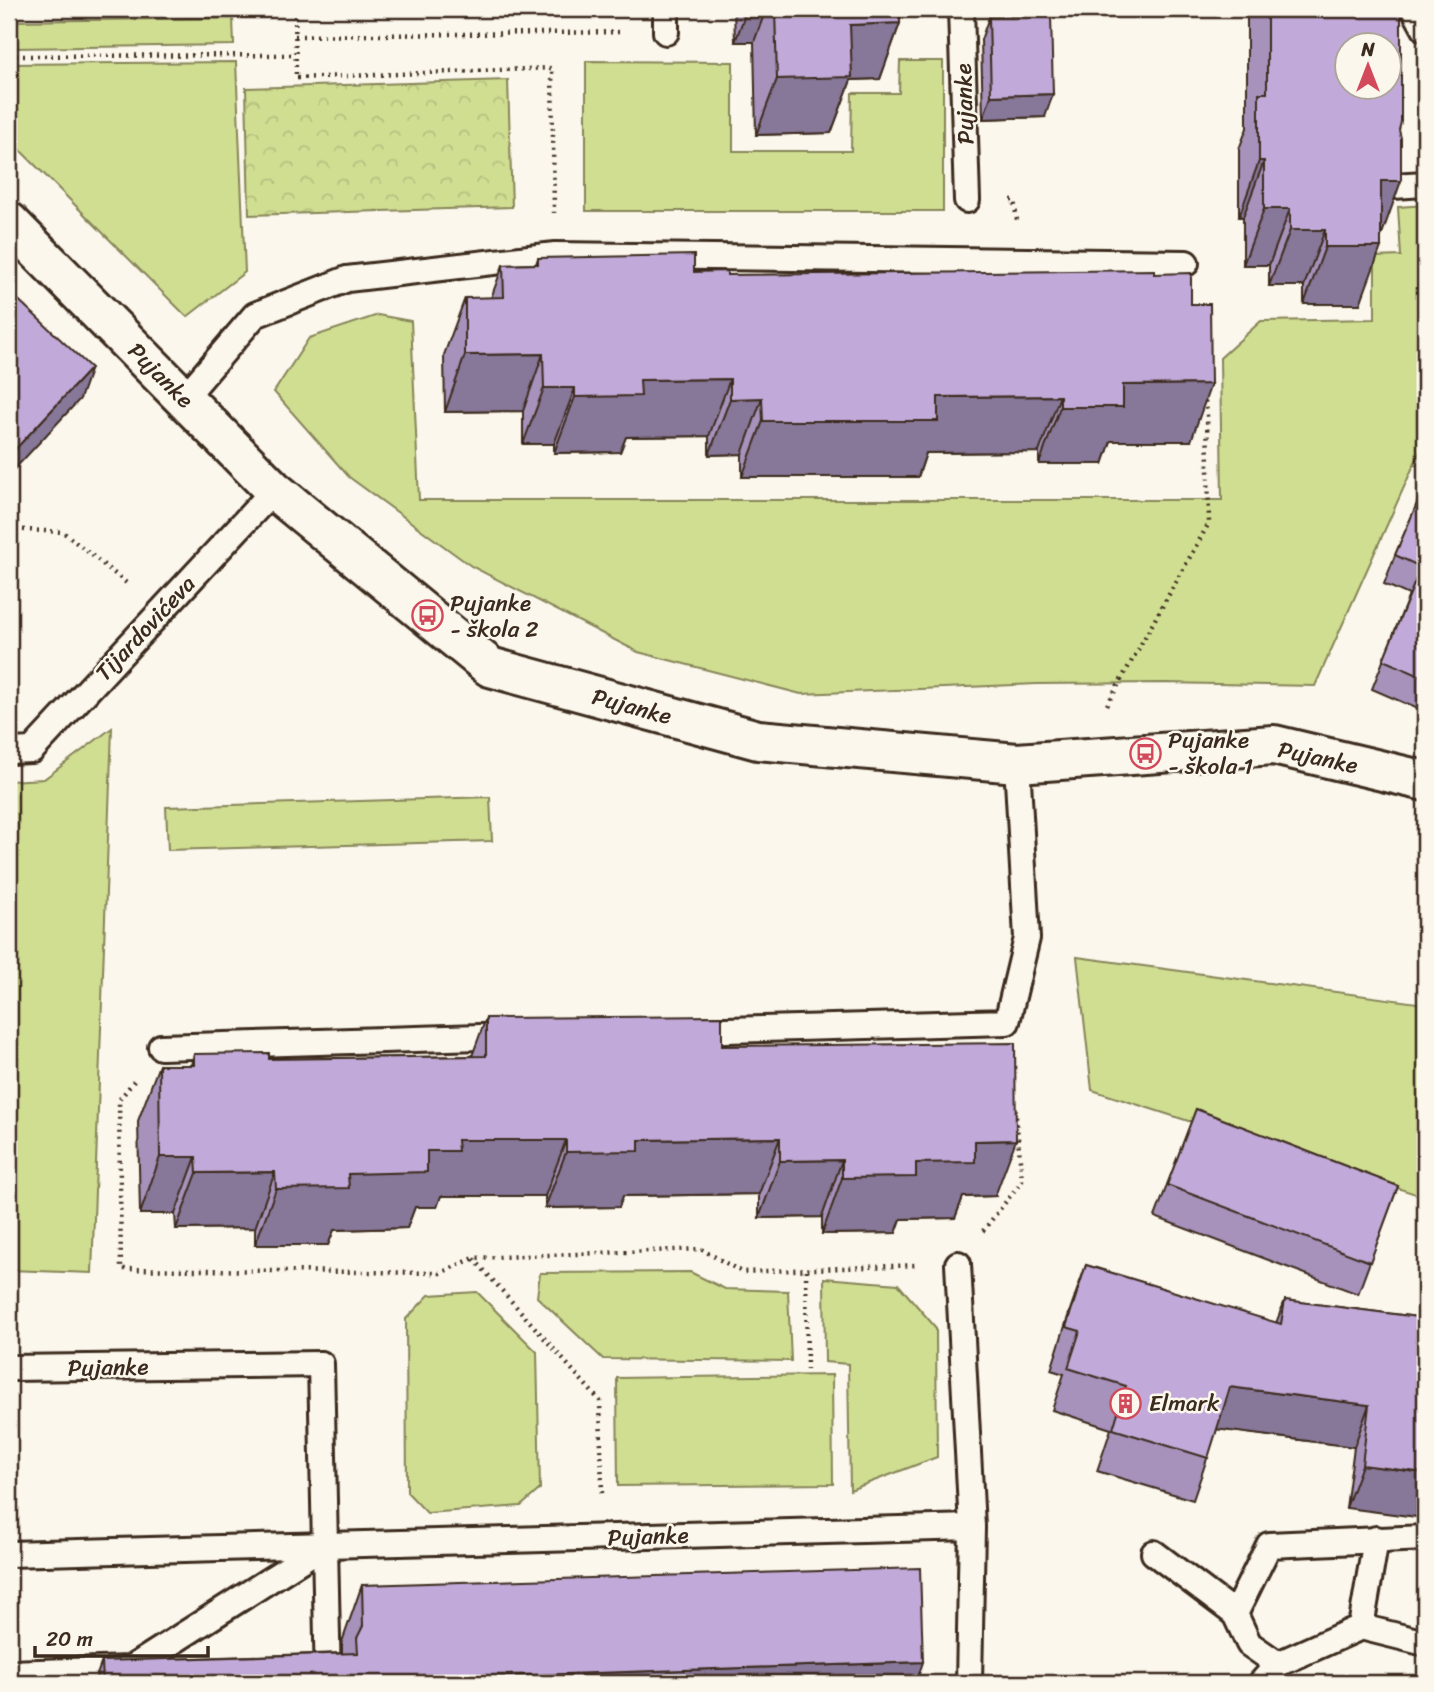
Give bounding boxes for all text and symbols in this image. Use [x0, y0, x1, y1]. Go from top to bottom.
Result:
north arrow [1332, 32, 1402, 102]
text: N [1360, 33, 1375, 66]
street label: Pujanke [943, 63, 986, 145]
street label: Pujanke [118, 332, 204, 418]
street label: Tijardovićeva [85, 565, 206, 691]
place label: Pujanke - škola 2 [450, 583, 538, 650]
bus stop icon: Pujanke - škola 2 [410, 599, 444, 633]
street label: Pujanke [587, 676, 676, 737]
place label: Pujanke - škola 1 [1168, 720, 1253, 787]
street label: Pujanke [1274, 729, 1362, 786]
bus stop icon: Pujanke - škola 1 [1128, 736, 1162, 770]
street label: Pujanke [67, 1346, 149, 1389]
place label: Elmark [1149, 1383, 1220, 1424]
building icon: Elmark [1109, 1386, 1143, 1420]
street label: Pujanke [607, 1515, 689, 1558]
scale bar [35, 1615, 208, 1659]
text: 20 m [46, 1620, 93, 1658]

